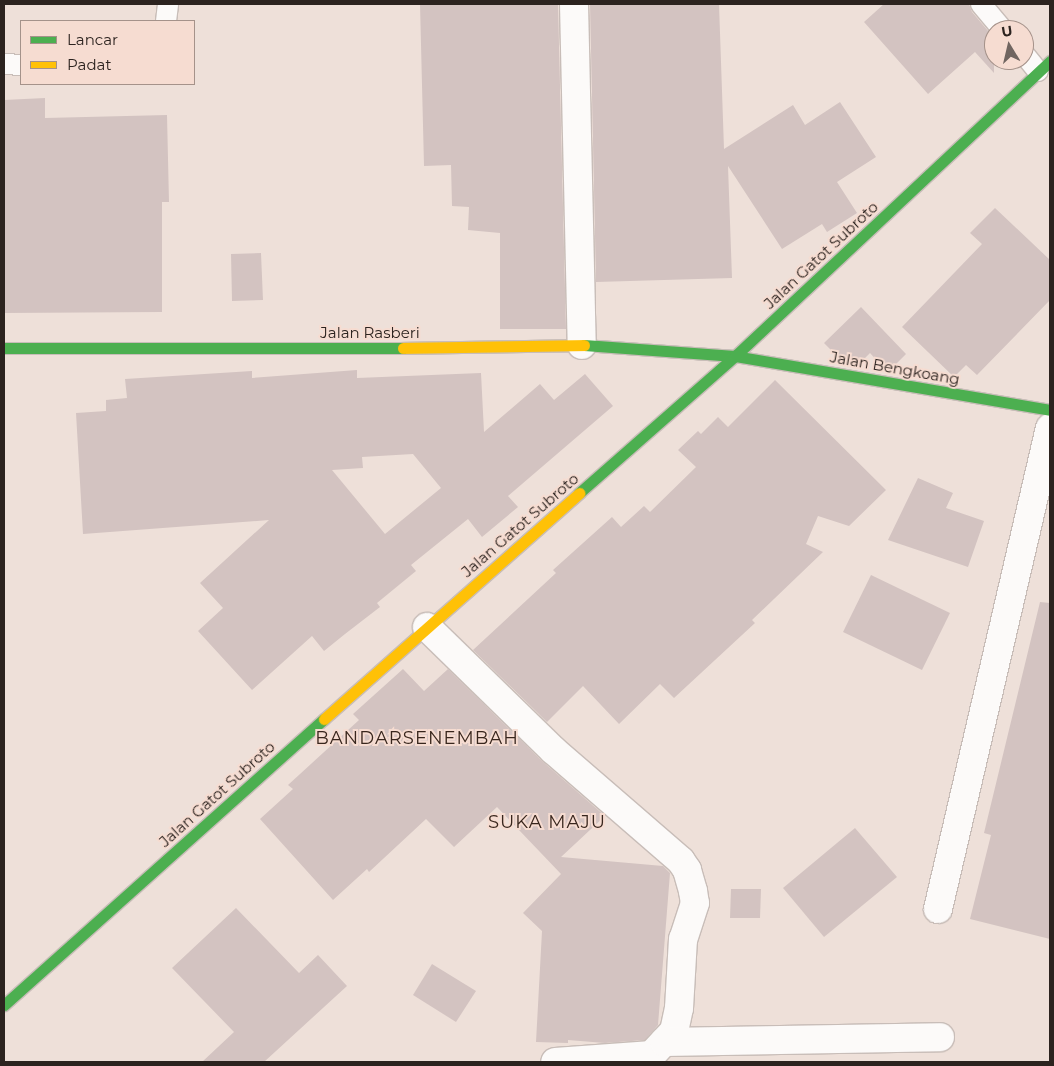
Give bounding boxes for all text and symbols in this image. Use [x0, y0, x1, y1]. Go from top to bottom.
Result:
legend [20, 20, 195, 85]
north arrow [984, 20, 1034, 70]
text: U [1000, 21, 1014, 41]
text: Lancar [67, 30, 118, 49]
text: Padat [67, 55, 112, 74]
street label: Jalan Gatot Subroto [760, 198, 882, 312]
street label: Jalan Rasberi [320, 324, 420, 342]
street label: Jalan Bengkoang [829, 348, 961, 388]
street label: Jalan Gatot Subroto [458, 469, 582, 581]
district label: BANDARSENEMBAH [313, 727, 521, 749]
street label: Jalan Gatot Subroto [156, 737, 278, 851]
district label: SUKA MAJU [487, 811, 607, 833]

